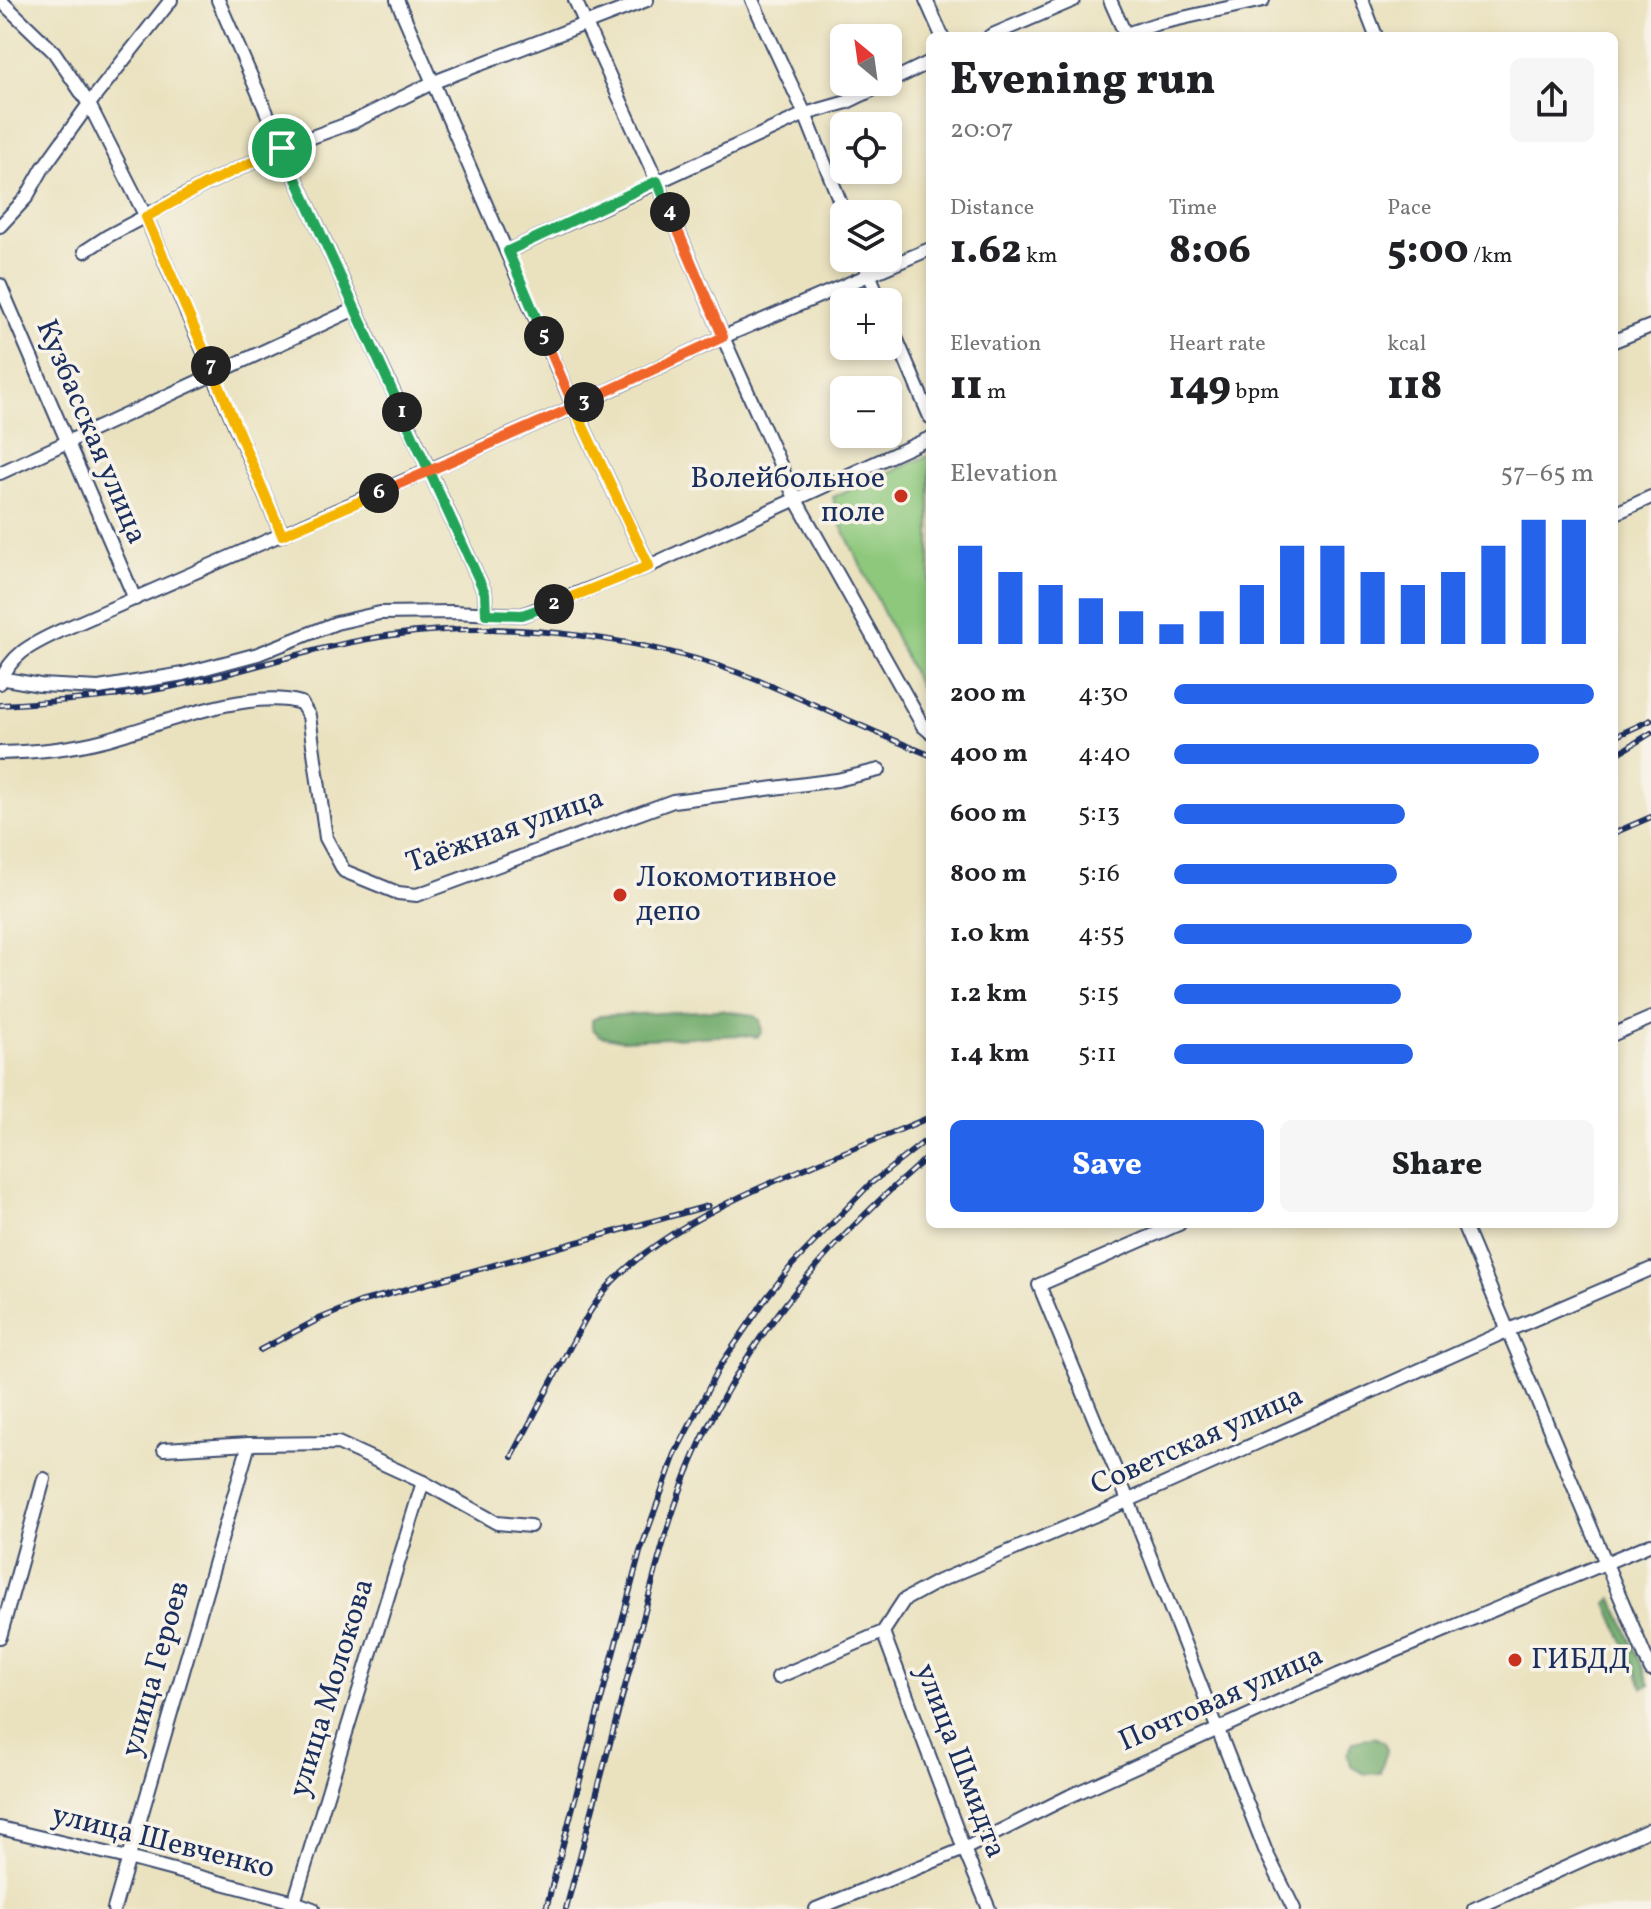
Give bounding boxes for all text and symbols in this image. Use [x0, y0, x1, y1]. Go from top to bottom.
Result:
north arrow [830, 24, 902, 96]
map controls [830, 24, 902, 448]
text: Evening run [950, 51, 1216, 112]
button: share [1510, 58, 1594, 142]
button: locate [830, 112, 902, 184]
text: 20:07 [950, 112, 1014, 148]
pin [248, 114, 316, 182]
icon: arrive [260, 126, 304, 170]
pin: 4 [650, 192, 690, 232]
text: Distance [950, 193, 1034, 224]
text: Time [1169, 193, 1217, 224]
text: Pace [1387, 193, 1431, 224]
text: 4 [663, 196, 677, 227]
button: layers [830, 200, 902, 272]
text: 1.62 [950, 224, 1022, 280]
text: 8:06 [1169, 224, 1251, 280]
text: 5:00 [1387, 224, 1469, 280]
text: km [1022, 241, 1057, 272]
text: /km [1469, 241, 1513, 272]
button: + [830, 288, 902, 360]
street label: Кузбасская улица [25, 313, 157, 551]
pin: 5 [524, 316, 564, 356]
text: 5 [539, 320, 549, 351]
text: Elevation [950, 329, 1041, 360]
text: Heart rate [1169, 329, 1266, 360]
text: kcal [1387, 329, 1426, 360]
pin: 7 [191, 346, 231, 386]
text: 7 [206, 350, 216, 381]
text: 11 [950, 360, 983, 416]
text: 149 [1169, 360, 1231, 416]
text: 118 [1387, 360, 1442, 416]
button: − [830, 376, 902, 448]
text: m [983, 377, 1006, 408]
text: bpm [1231, 377, 1279, 408]
pin: 3 [564, 382, 604, 422]
text: 3 [578, 386, 590, 417]
pin: 1 [382, 392, 422, 432]
text: 1 [398, 396, 406, 427]
text: Elevation [950, 456, 1058, 492]
text: 57–65 m [1501, 456, 1594, 492]
place label: Волейбольное поле [690, 458, 885, 534]
pin: 6 [359, 473, 399, 513]
text: 6 [373, 477, 385, 508]
marker: Волейбольное поле [892, 487, 910, 505]
pin: 2 [534, 584, 574, 624]
text: 2 [548, 588, 560, 619]
text: 200 m [950, 676, 1026, 712]
text: 4:30 [1078, 676, 1128, 712]
text: 400 m [950, 736, 1028, 772]
text: 4:40 [1078, 736, 1130, 772]
street label: Таёжная улица [401, 778, 609, 884]
text: 600 m [950, 796, 1027, 832]
text: 5:13 [1078, 796, 1120, 832]
text: 800 m [950, 856, 1027, 892]
text: 5:16 [1078, 856, 1120, 892]
place label: Локомотивное депо [636, 857, 837, 933]
marker: Локомотивное депо [611, 886, 629, 904]
text: 1.0 km [950, 916, 1030, 952]
text: 4:55 [1078, 916, 1125, 952]
text: 1.2 km [950, 976, 1027, 1012]
text: 5:15 [1078, 976, 1119, 1012]
text: 1.4 km [950, 1036, 1030, 1072]
text: 5:11 [1078, 1036, 1117, 1072]
button: Save [950, 1120, 1264, 1212]
button: Share [1280, 1120, 1594, 1212]
street label: Советская улица [1084, 1375, 1310, 1507]
street label: улица Молокова [279, 1573, 385, 1803]
street label: улица Героев [111, 1576, 201, 1762]
street label: Почтовая улица [1112, 1635, 1330, 1763]
place label: ГИБДД [1531, 1639, 1631, 1681]
marker: ГИБДД [1506, 1651, 1524, 1669]
street label: улица Шмидта [904, 1658, 1016, 1864]
street label: улица Шевченко [47, 1794, 279, 1890]

